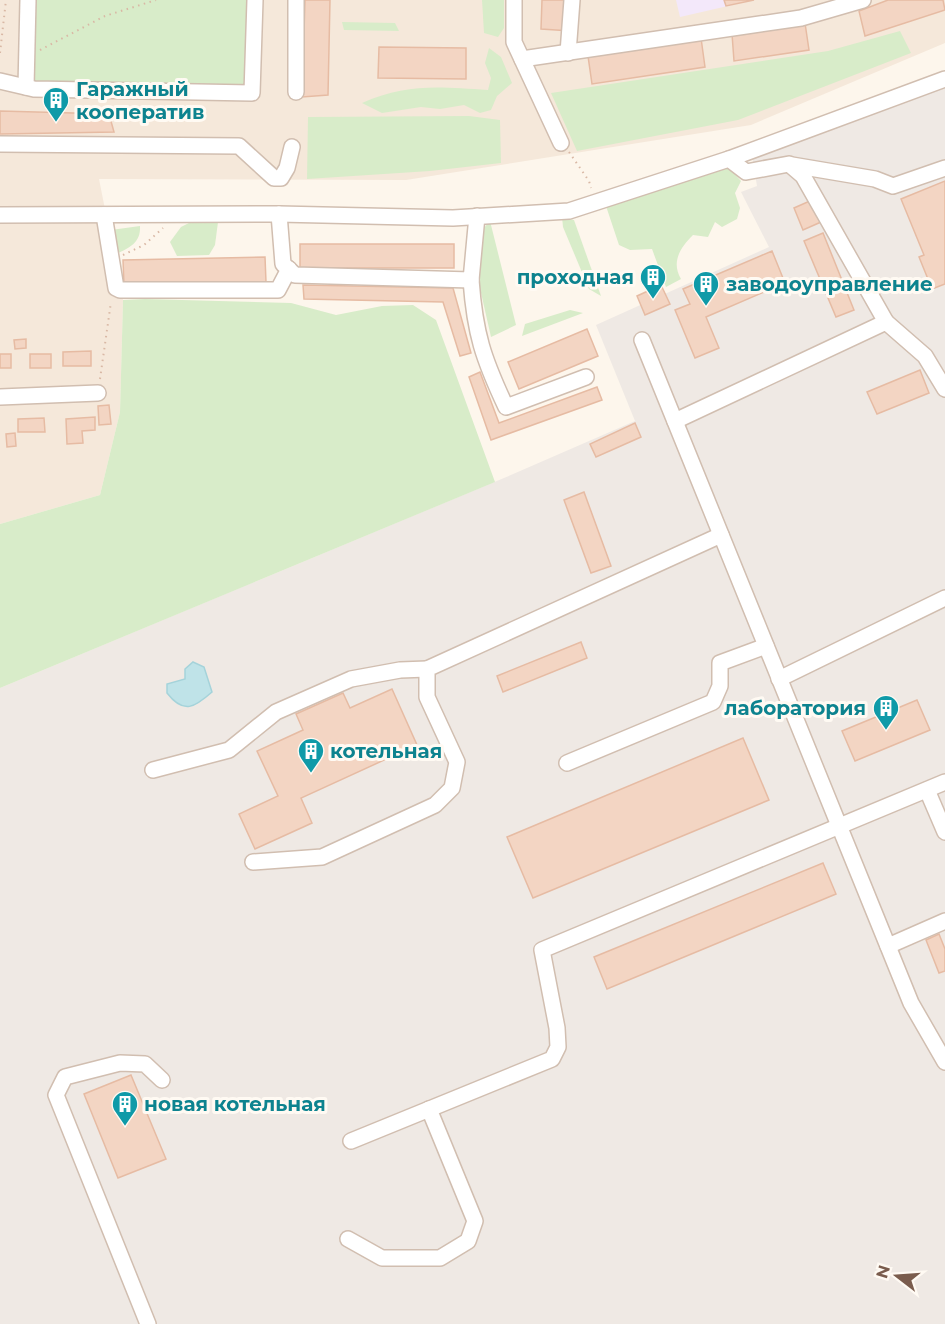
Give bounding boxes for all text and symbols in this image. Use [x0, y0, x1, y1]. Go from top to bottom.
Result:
place label: Гаражный кооператив [76, 77, 204, 124]
building icon: Гаражный кооператив [41, 85, 71, 123]
building icon: проходная [638, 262, 668, 300]
place label: проходная [517, 265, 634, 289]
building icon: заводоуправление [691, 269, 721, 307]
place label: заводоуправление [726, 272, 933, 296]
building icon: лаборатория [871, 693, 901, 731]
place label: лаборатория [724, 696, 866, 720]
building icon: котельная [296, 736, 326, 774]
place label: котельная [330, 739, 442, 763]
building icon: новая котельная [110, 1089, 140, 1127]
place label: новая котельная [144, 1092, 326, 1116]
north arrow [867, 1246, 927, 1306]
text: N [872, 1263, 894, 1281]

